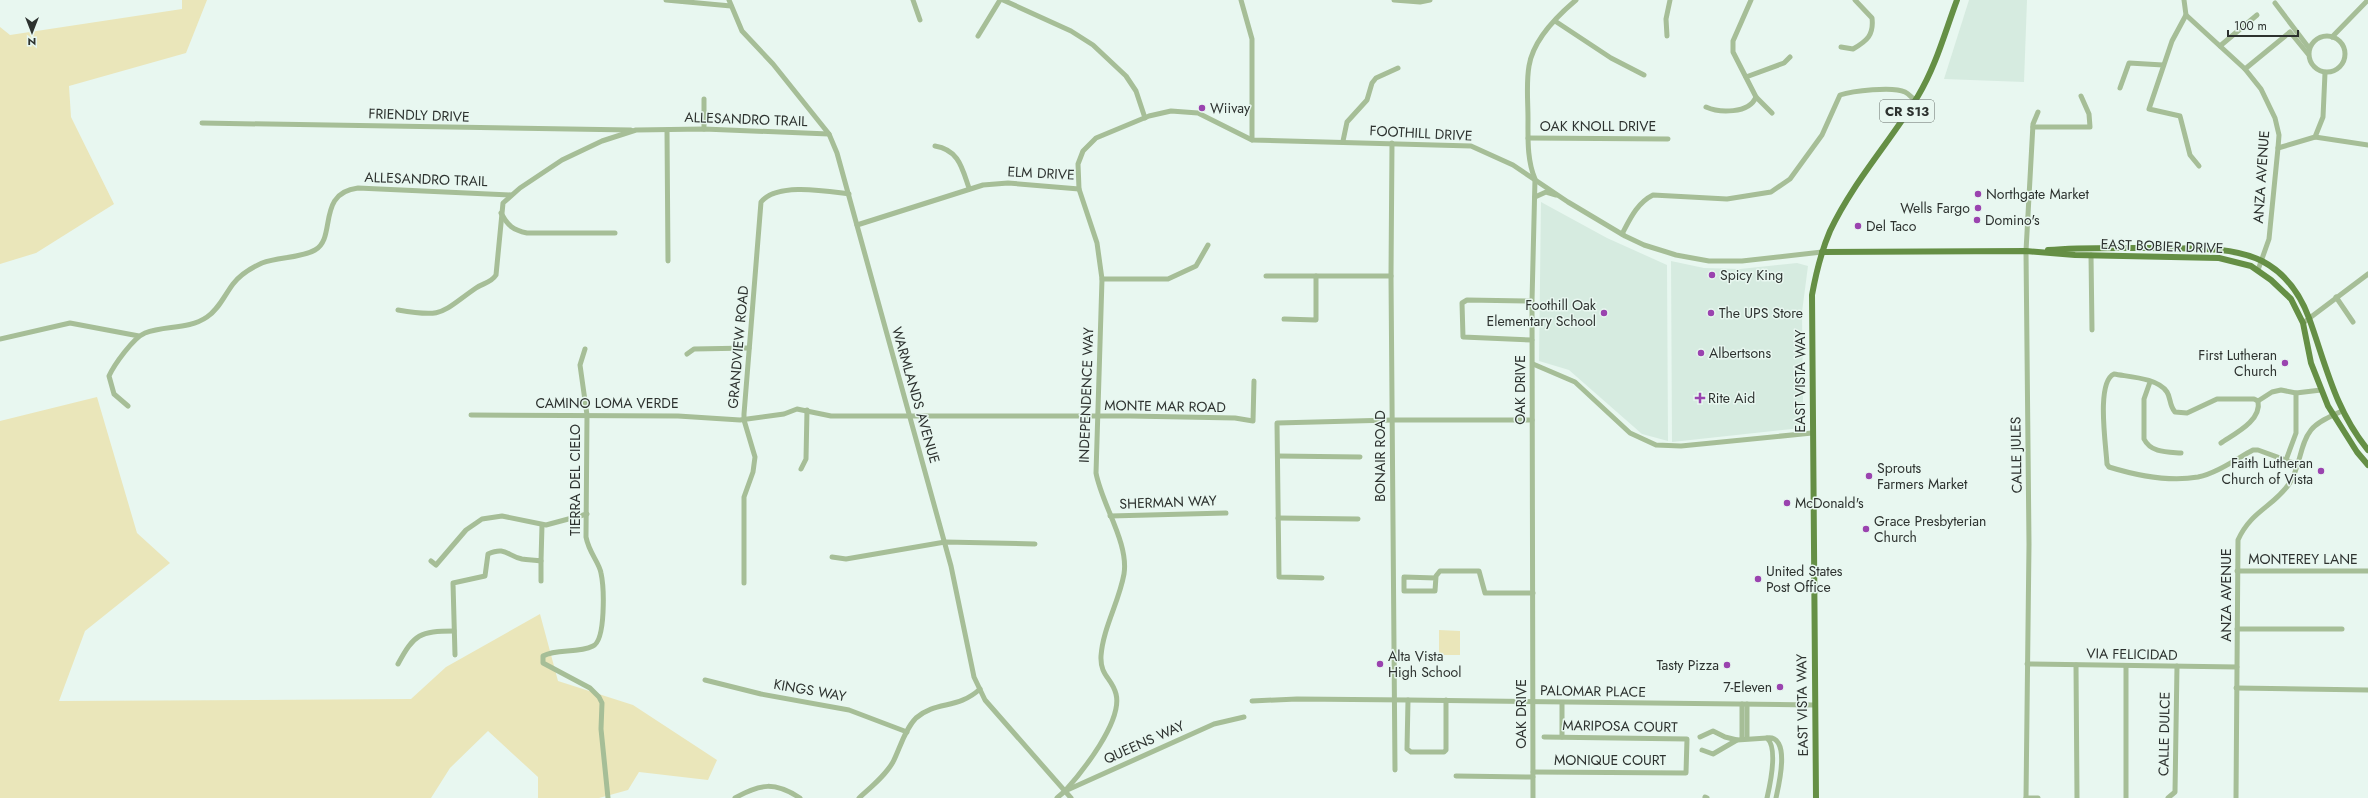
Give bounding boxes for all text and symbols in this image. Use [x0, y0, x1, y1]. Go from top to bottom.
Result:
north arrow [12, 12, 52, 52]
scale bar [2228, 12, 2298, 38]
text: 100 m [2234, 17, 2267, 35]
text: N [28, 34, 36, 50]
place label: Wiivay [1210, 98, 1251, 118]
road number: CR S13 [1880, 100, 1934, 122]
street label: FRIENDLY DRIVE [368, 103, 470, 127]
marker: Wiivay [1197, 103, 1207, 113]
street label: ALLESANDRO TRAIL [684, 107, 809, 131]
street label: OAK KNOLL DRIVE [1540, 116, 1656, 136]
street label: FOOTHILL DRIVE [1369, 120, 1473, 146]
street label: ANZA AVENUE [2248, 130, 2274, 224]
street label: ELM DRIVE [1007, 161, 1075, 185]
street label: ALLESANDRO TRAIL [364, 167, 489, 191]
place label: Northgate Market [1986, 184, 2090, 204]
marker: Northgate Market [1973, 189, 1983, 199]
place label: Wells Fargo [1900, 198, 1970, 218]
marker: Wells Fargo [1973, 203, 1983, 213]
place label: Domino's [1985, 210, 2040, 230]
marker: Domino's [1972, 215, 1982, 225]
place label: Del Taco [1866, 216, 1917, 236]
marker: Del Taco [1853, 221, 1863, 231]
street label: EAST BOBIER DRIVE [2100, 234, 2224, 258]
place label: Spicy King [1720, 265, 1783, 285]
marker: Spicy King [1707, 270, 1717, 280]
street label: GRANDVIEW ROAD [723, 285, 753, 409]
place label: Foothill Oak Elementary School [1486, 295, 1597, 331]
place label: The UPS Store [1719, 303, 1803, 323]
marker: Foothill Oak Elementary School [1599, 308, 1609, 318]
marker: The UPS Store [1706, 308, 1716, 318]
street label: WARMLANDS AVENUE [887, 324, 945, 466]
street label: INDEPENDENCE WAY [1074, 327, 1098, 463]
street label: EAST VISTA WAY [1790, 329, 1810, 432]
place label: Albertsons [1709, 343, 1771, 363]
place label: First Lutheran Church [2198, 345, 2277, 381]
marker: Albertsons [1696, 348, 1706, 358]
street label: OAK DRIVE [1510, 355, 1530, 425]
marker: First Lutheran Church [2280, 358, 2290, 368]
place label: Rite Aid [1708, 388, 1755, 408]
street label: CAMINO LOMA VERDE [535, 393, 679, 413]
marker: Rite Aid [1695, 393, 1705, 403]
street label: MONTE MAR ROAD [1104, 395, 1226, 417]
street label: BONAIR ROAD [1370, 410, 1390, 502]
street label: CALLE JULES [2005, 416, 2027, 494]
street label: TIERRA DEL CIELO [565, 424, 585, 536]
place label: Faith Lutheran Church of Vista [2221, 453, 2313, 489]
place label: Sprouts Farmers Market [1877, 458, 1968, 494]
marker: Faith Lutheran Church of Vista [2316, 466, 2326, 476]
marker: Sprouts Farmers Market [1864, 471, 1874, 481]
street label: SHERMAN WAY [1119, 490, 1217, 514]
place label: McDonald's [1795, 493, 1864, 513]
marker: McDonald's [1782, 498, 1792, 508]
place label: Grace Presbyterian Church [1874, 511, 1986, 547]
marker: Grace Presbyterian Church [1861, 524, 1871, 534]
street label: ANZA AVENUE [2216, 548, 2236, 642]
street label: MONTEREY LANE [2248, 549, 2358, 569]
place label: United States Post Office [1766, 561, 1843, 597]
marker: United States Post Office [1753, 574, 1763, 584]
street label: VIA FELICIDAD [2086, 643, 2178, 665]
place label: Alta Vista High School [1388, 646, 1461, 682]
street label: EAST VISTA WAY [1791, 653, 1813, 757]
place label: Tasty Pizza [1656, 655, 1719, 675]
marker: Alta Vista High School [1375, 659, 1385, 669]
marker: Tasty Pizza [1722, 660, 1732, 670]
street label: KINGS WAY [772, 674, 848, 706]
place label: 7-Eleven [1723, 677, 1772, 697]
street label: OAK DRIVE [1511, 679, 1531, 749]
street label: PALOMAR PLACE [1540, 680, 1646, 702]
marker: 7-Eleven [1775, 682, 1785, 692]
street label: CALLE DULCE [2153, 692, 2175, 776]
street label: QUEENS WAY [1100, 715, 1188, 769]
street label: MARIPOSA COURT [1562, 715, 1678, 737]
street label: MONIQUE COURT [1554, 750, 1667, 770]

